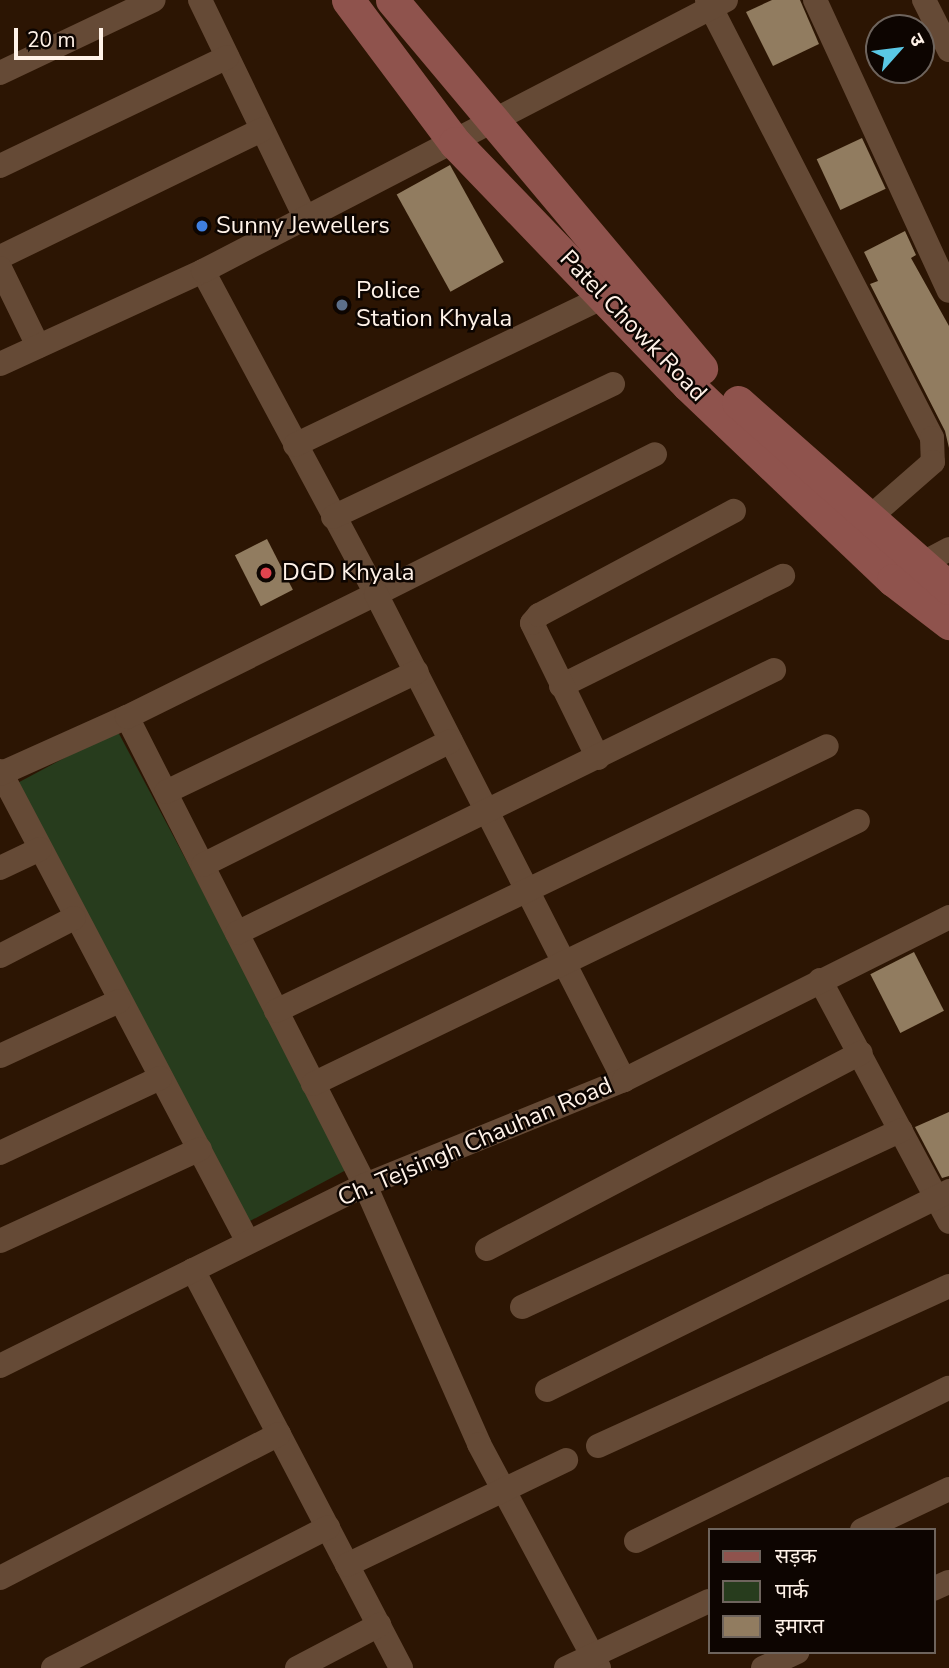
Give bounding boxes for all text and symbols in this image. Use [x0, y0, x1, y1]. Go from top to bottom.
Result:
scale bar [18, 14, 107, 58]
north arrow [865, 14, 935, 84]
text: 20 m [27, 26, 76, 54]
text: उ [903, 29, 931, 51]
place label: Sunny Jewellers [216, 212, 390, 240]
marker: Sunny Jewellers [194, 218, 210, 234]
street label: Patel Chowk Road [554, 244, 712, 408]
place label: Police Station Khyala [356, 277, 512, 333]
marker: Police Station Khyala [334, 297, 350, 313]
place label: DGD Khyala [282, 559, 414, 587]
marker: DGD Khyala [256, 563, 276, 583]
street label: Ch. Tejsingh Chauhan Road [334, 1071, 616, 1213]
legend [708, 1528, 935, 1654]
text: सड़क [775, 1542, 817, 1570]
text: पार्क [775, 1577, 809, 1605]
text: इमारत [775, 1612, 824, 1640]

